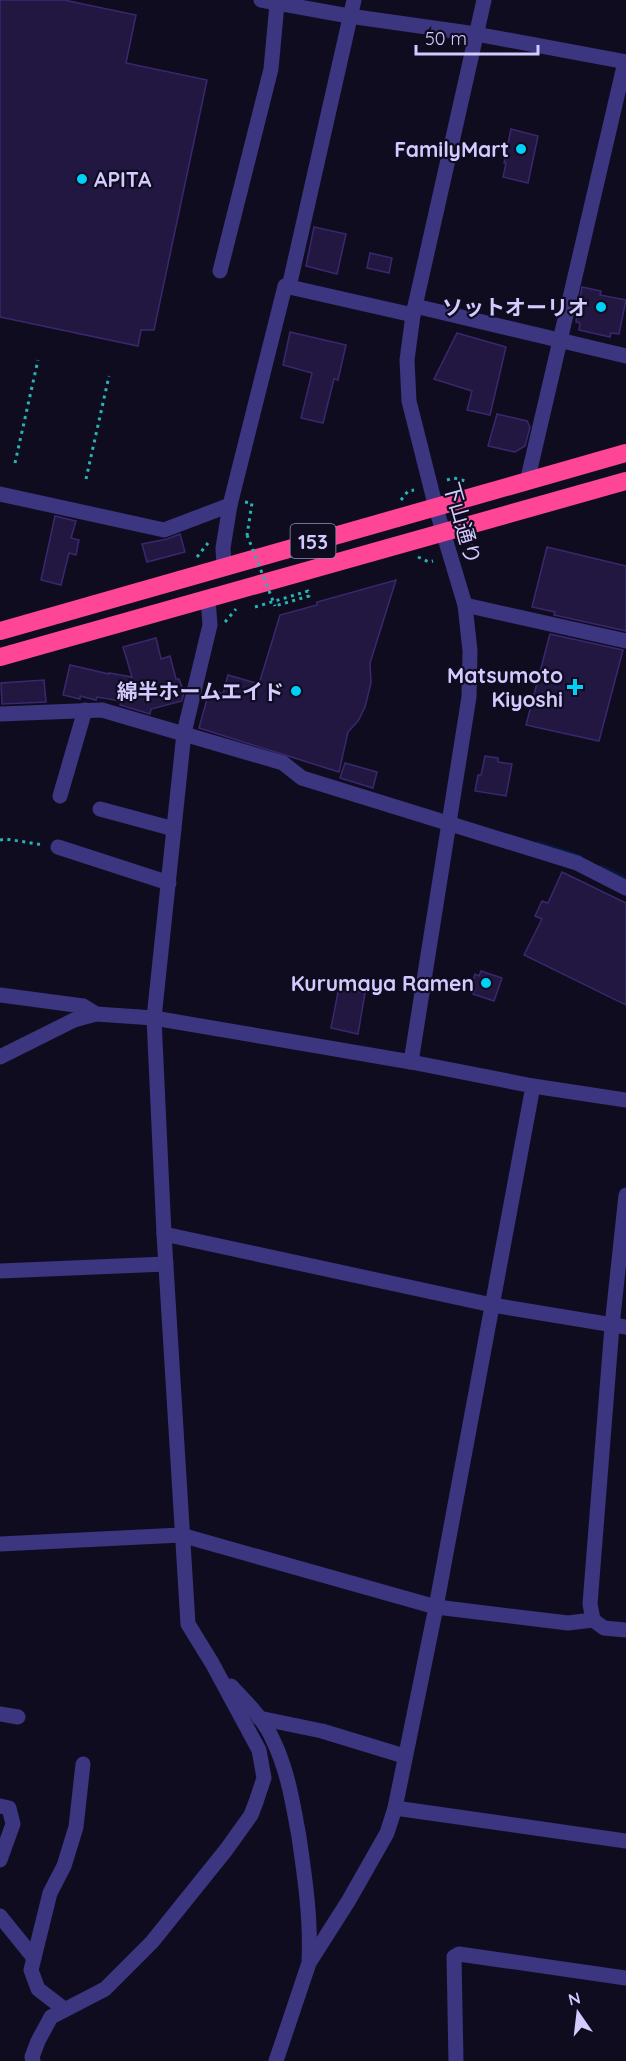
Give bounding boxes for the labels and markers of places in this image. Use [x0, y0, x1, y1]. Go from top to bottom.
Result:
place label: FamilyMart [394, 136, 509, 162]
marker: FamilyMart [514, 142, 528, 156]
place label: APITA [94, 166, 152, 192]
marker: APITA [75, 172, 89, 186]
place label: ソットオーリオ [442, 294, 589, 320]
marker: ソットオーリオ [594, 300, 608, 314]
place label: Matsumoto Kiyoshi [447, 662, 563, 712]
place label: 綿半ホームエイド [117, 678, 284, 704]
marker: Matsumoto Kiyoshi [568, 680, 582, 694]
marker: 綿半ホームエイド [289, 684, 303, 698]
place label: Kurumaya Ramen [291, 970, 474, 996]
marker: Kurumaya Ramen [479, 976, 493, 990]

